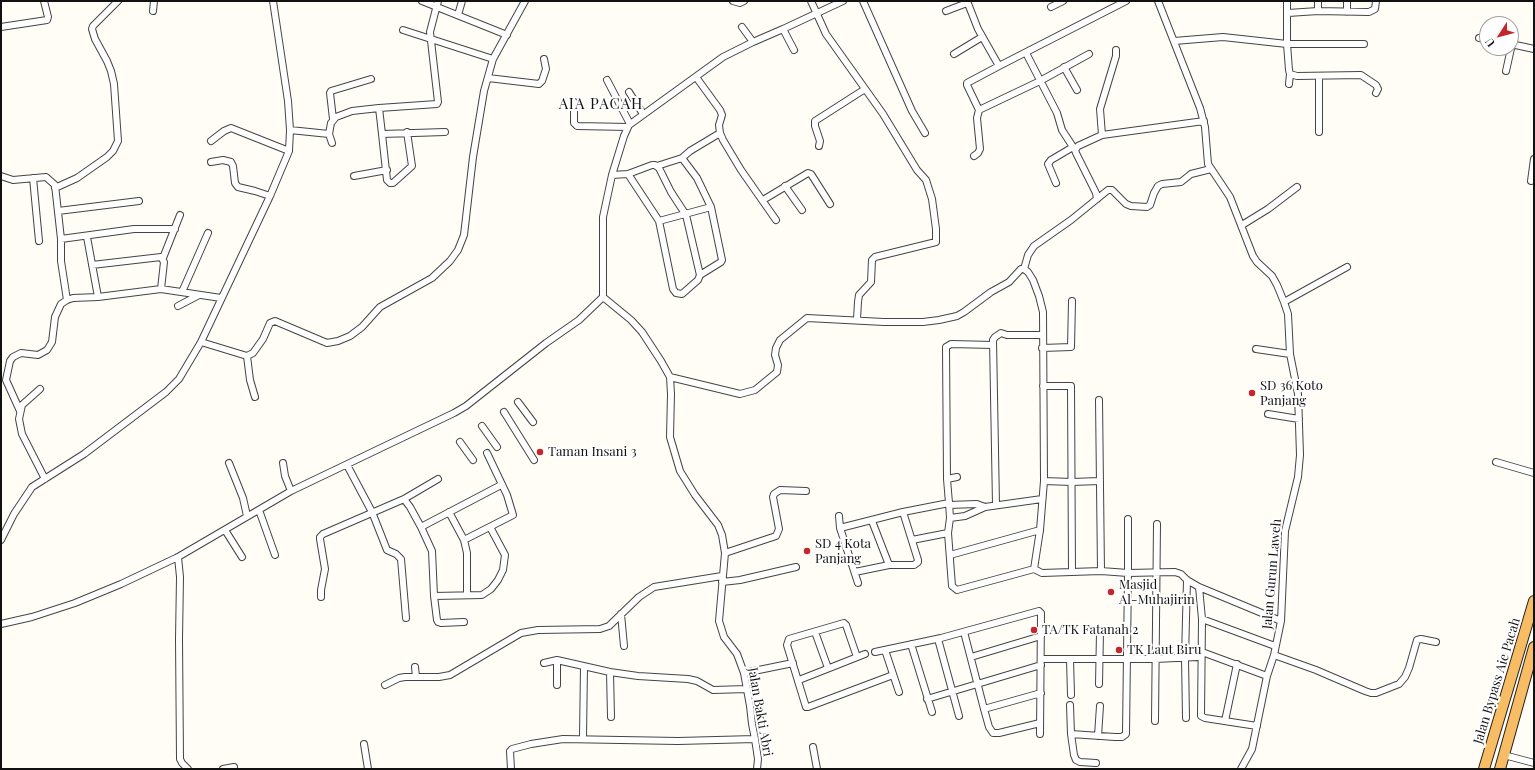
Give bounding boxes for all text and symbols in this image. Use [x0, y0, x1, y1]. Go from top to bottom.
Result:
north arrow [1479, 16, 1519, 56]
text: U [1481, 35, 1498, 50]
district label: AIA PACAH [559, 95, 643, 113]
place label: SD 36 Koto Panjang [1260, 378, 1323, 409]
marker: SD 36 Koto Panjang [1247, 388, 1257, 398]
place label: Taman Insani 3 [548, 444, 637, 460]
marker: Taman Insani 3 [535, 447, 545, 457]
street label: Jalan Gurun Laweh [1259, 518, 1285, 630]
place label: SD 4 Kota Panjang [815, 536, 871, 567]
marker: SD 4 Kota Panjang [802, 546, 812, 556]
place label: Masjid Al-Muhajirin [1119, 577, 1195, 608]
marker: Masjid Al-Muhajirin [1106, 587, 1116, 597]
street label: Jalan Bypass Aie Pacah [1470, 616, 1524, 746]
place label: TA/TK Fatanah 2 [1042, 622, 1138, 638]
marker: TA/TK Fatanah 2 [1029, 625, 1039, 635]
place label: TK Laut Biru [1127, 642, 1202, 658]
marker: TK Laut Biru [1114, 645, 1124, 655]
street label: Jalan Bakti Abri [744, 666, 776, 758]

